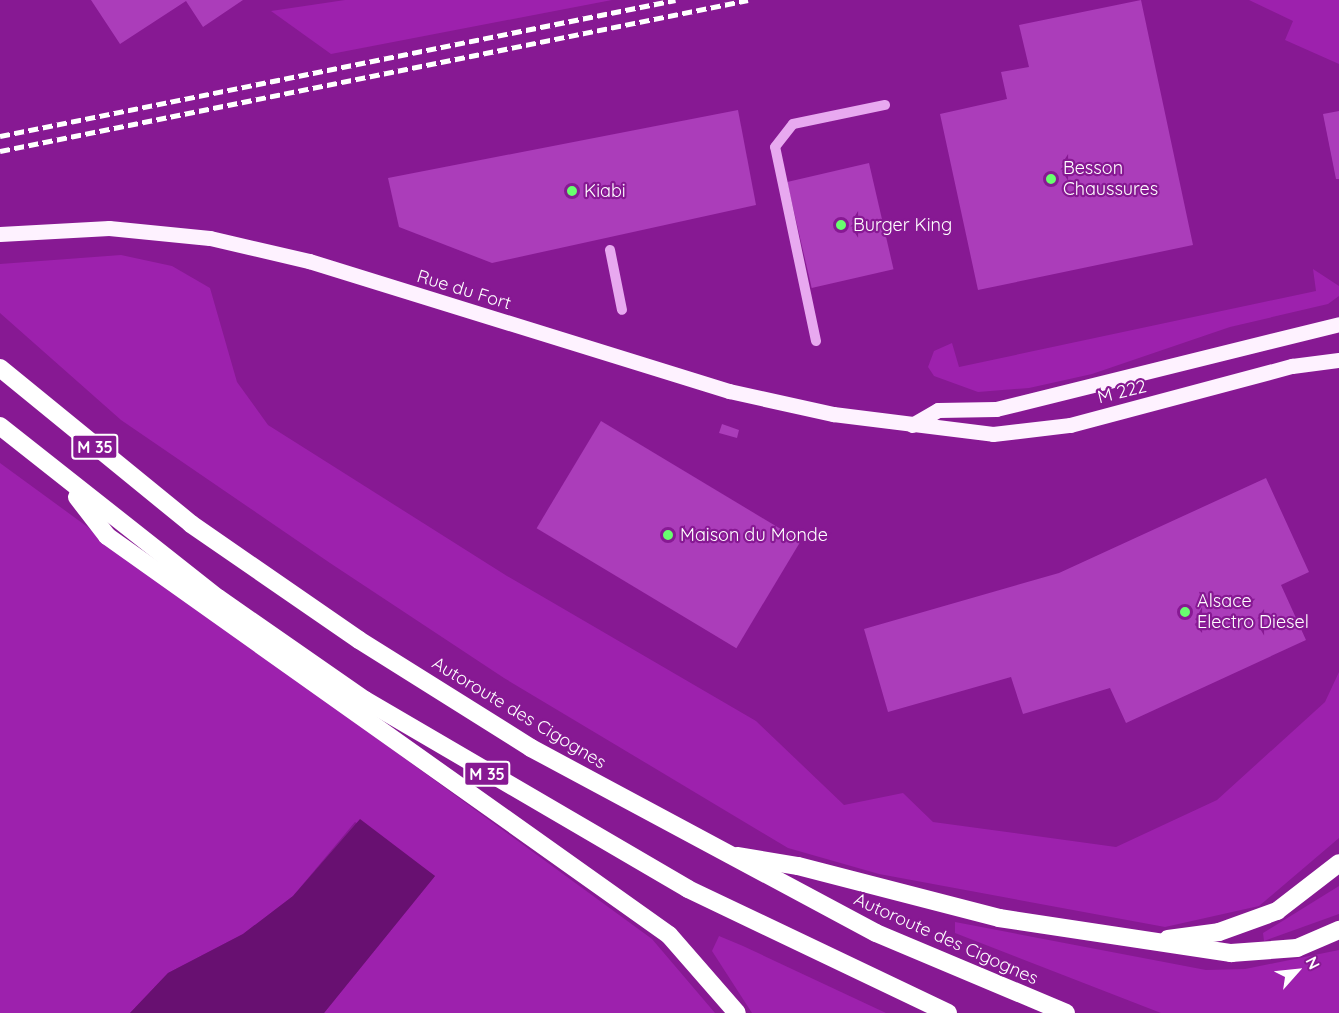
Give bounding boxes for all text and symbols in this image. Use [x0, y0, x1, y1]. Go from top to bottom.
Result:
place label: Besson Chaussures [1063, 158, 1158, 201]
marker: Besson Chaussures [1044, 172, 1058, 186]
place label: Kiabi [584, 180, 626, 202]
marker: Kiabi [565, 184, 579, 198]
place label: Burger King [853, 214, 952, 236]
marker: Burger King [834, 218, 848, 232]
street label: Rue du Fort [414, 265, 514, 315]
street label: M 222 [1095, 376, 1149, 408]
road number: M 35 [71, 434, 119, 460]
place label: Maison du Monde [680, 524, 828, 546]
marker: Maison du Monde [661, 528, 675, 542]
place label: Alsace Electro Diesel [1197, 591, 1309, 634]
marker: Alsace Electro Diesel [1178, 605, 1192, 619]
street label: Autoroute des Cigognes [428, 652, 610, 774]
road number: M 35 [463, 761, 511, 787]
street label: Autoroute des Cigognes [851, 889, 1041, 989]
north arrow [1267, 941, 1327, 1001]
text: N [1301, 953, 1325, 973]

